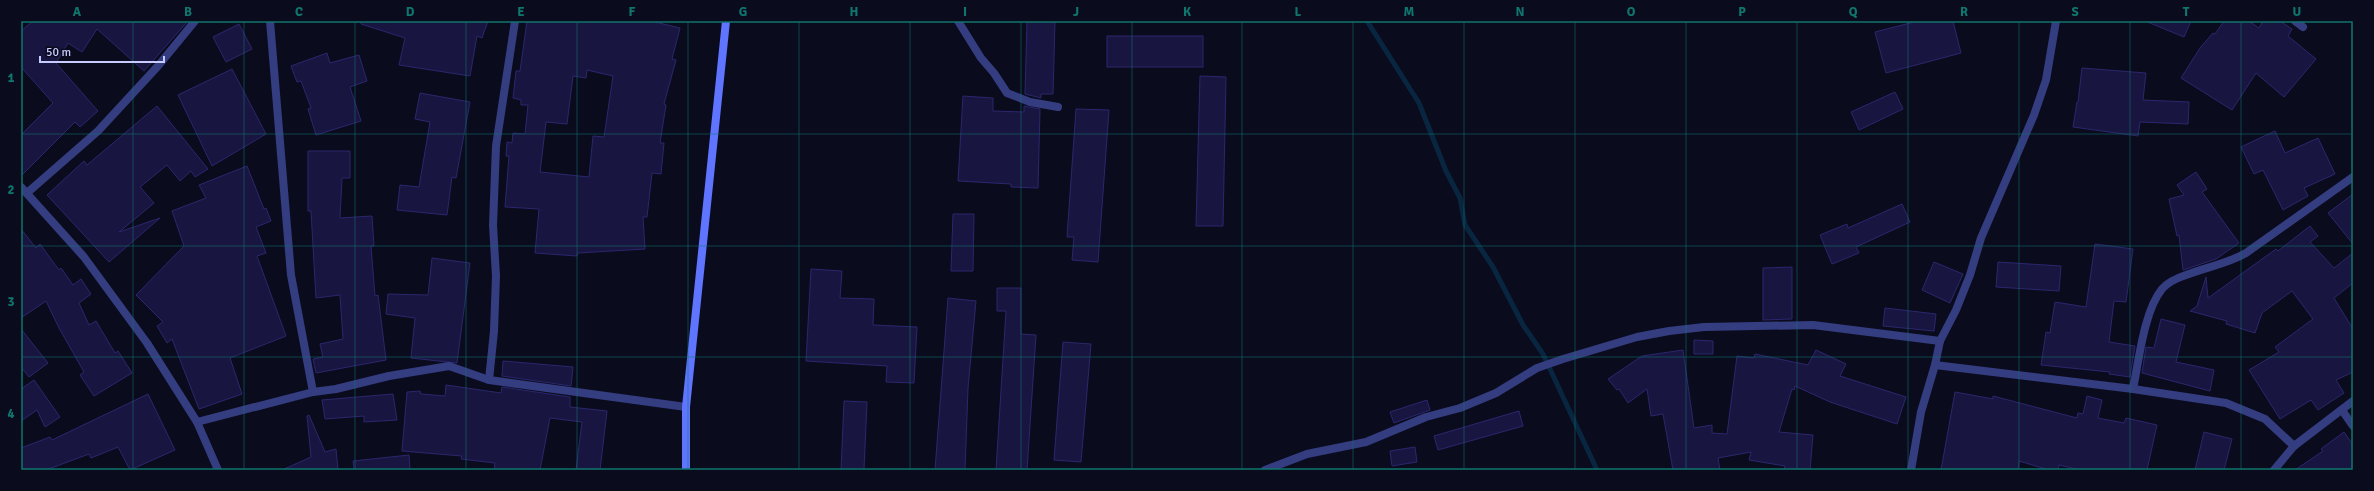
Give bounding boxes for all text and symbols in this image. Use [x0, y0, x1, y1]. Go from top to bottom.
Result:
text: A [73, 4, 82, 20]
text: B [184, 4, 192, 20]
text: C [295, 4, 303, 20]
text: D [406, 4, 415, 20]
text: E [517, 4, 525, 20]
text: F [629, 4, 636, 20]
text: G [739, 4, 747, 20]
text: H [850, 4, 858, 20]
text: I [963, 4, 967, 20]
text: J [1073, 4, 1079, 20]
text: K [1183, 4, 1191, 20]
text: L [1295, 4, 1302, 20]
text: M [1404, 4, 1415, 20]
text: N [1515, 4, 1525, 20]
text: O [1627, 4, 1636, 20]
text: P [1738, 4, 1746, 20]
text: Q [1849, 4, 1858, 20]
text: R [1960, 4, 1968, 20]
text: S [2071, 4, 2079, 20]
text: T [2183, 4, 2190, 20]
text: U [2293, 4, 2301, 20]
scale bar [40, 38, 164, 64]
text: 50 m [46, 45, 71, 60]
text: 1 [7, 70, 15, 86]
text: 2 [7, 182, 15, 198]
text: 3 [7, 294, 15, 310]
text: 4 [7, 406, 15, 422]

